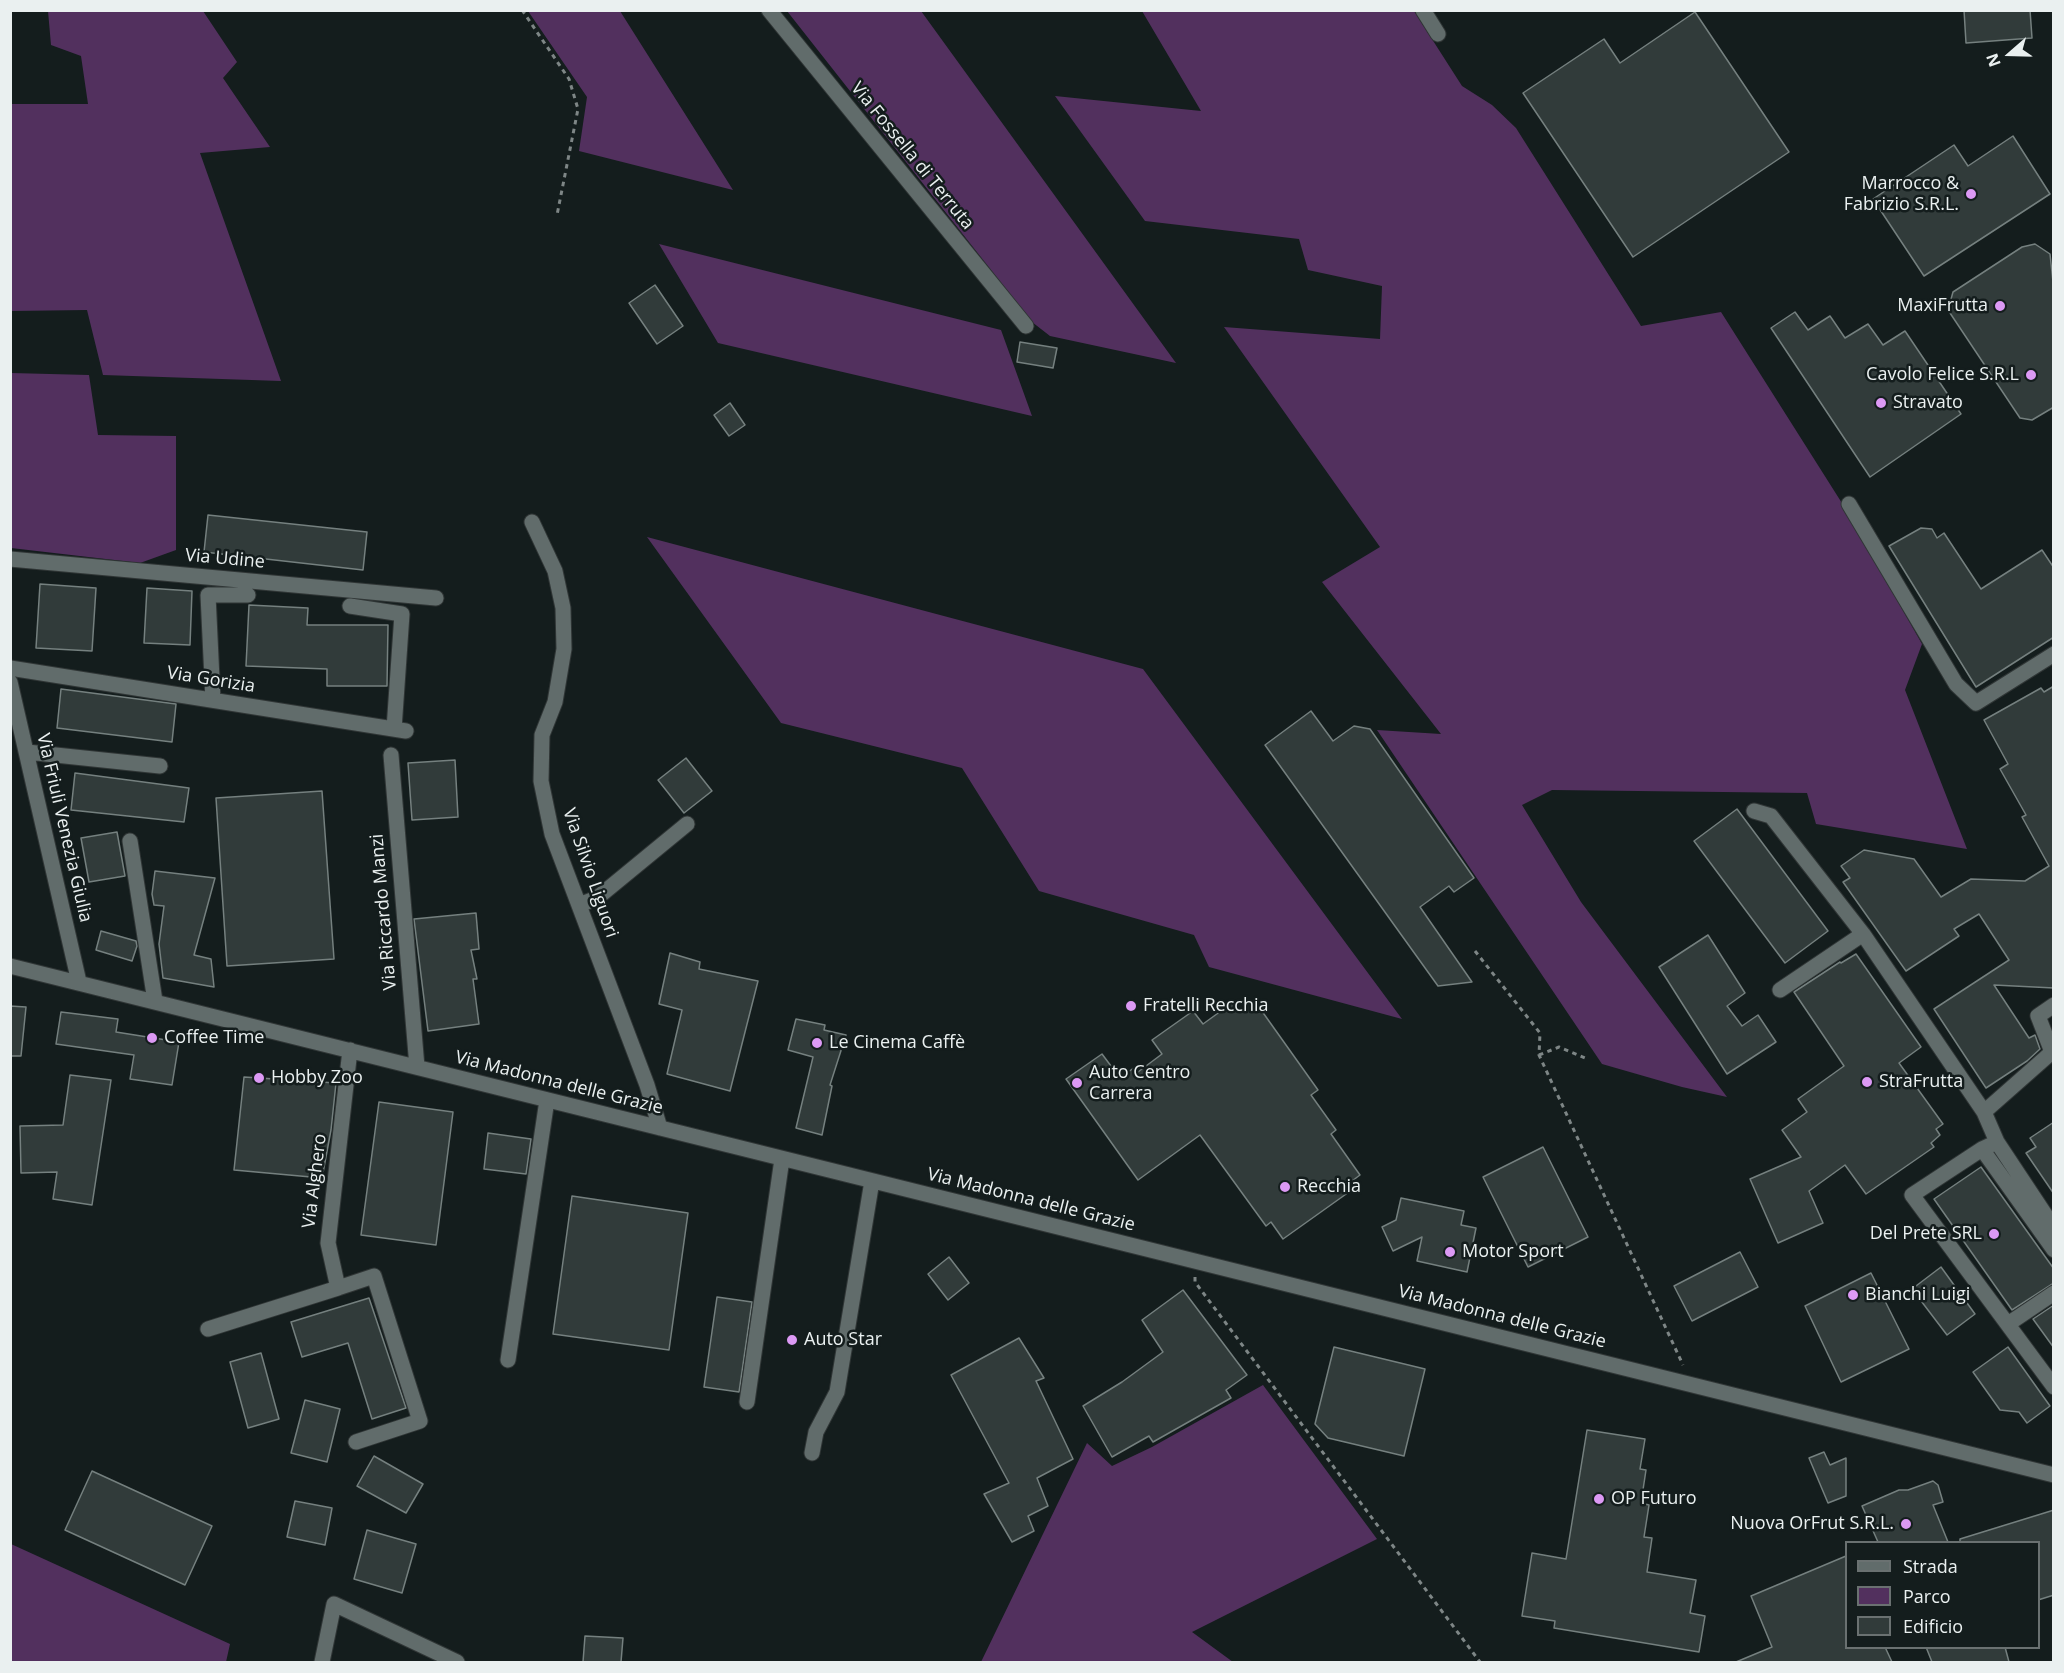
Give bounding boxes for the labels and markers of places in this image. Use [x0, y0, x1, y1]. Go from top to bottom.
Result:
place label: Marrocco & Fabrizio S.R.L. [1844, 173, 1959, 216]
marker: Marrocco & Fabrizio S.R.L. [1964, 187, 1978, 201]
place label: MaxiFrutta [1897, 295, 1988, 317]
marker: MaxiFrutta [1993, 299, 2007, 313]
place label: Cavolo Felice S.R.L [1866, 364, 2019, 386]
marker: Cavolo Felice S.R.L [2024, 368, 2038, 382]
place label: Stravato [1893, 392, 1963, 414]
marker: Stravato [1874, 396, 1888, 410]
place label: Fratelli Recchia [1143, 995, 1269, 1017]
marker: Fratelli Recchia [1124, 999, 1138, 1013]
place label: Coffee Time [164, 1027, 264, 1049]
marker: Coffee Time [145, 1031, 159, 1045]
place label: Le Cinema Caffè [829, 1032, 965, 1054]
marker: Le Cinema Caffè [810, 1036, 824, 1050]
place label: Auto Centro Carrera [1089, 1062, 1190, 1104]
place label: Hobby Zoo [271, 1067, 363, 1089]
marker: Hobby Zoo [252, 1071, 266, 1085]
place label: StraFrutta [1879, 1071, 1963, 1093]
marker: StraFrutta [1860, 1075, 1874, 1089]
marker: Auto Centro Carrera [1070, 1076, 1084, 1090]
place label: Recchia [1297, 1176, 1361, 1198]
marker: Recchia [1278, 1180, 1292, 1194]
place label: Del Prete SRL [1870, 1223, 1982, 1245]
marker: Del Prete SRL [1987, 1227, 2001, 1241]
place label: Motor Sport [1462, 1241, 1564, 1263]
marker: Motor Sport [1443, 1245, 1457, 1259]
place label: Bianchi Luigi [1865, 1284, 1970, 1306]
marker: Bianchi Luigi [1846, 1288, 1860, 1302]
place label: Auto Star [804, 1329, 882, 1351]
marker: Auto Star [785, 1333, 799, 1347]
place label: OP Futuro [1611, 1488, 1696, 1510]
marker: OP Futuro [1592, 1492, 1606, 1506]
place label: Nuova OrFrut S.R.L. [1730, 1513, 1894, 1535]
marker: Nuova OrFrut S.R.L. [1899, 1517, 1913, 1531]

